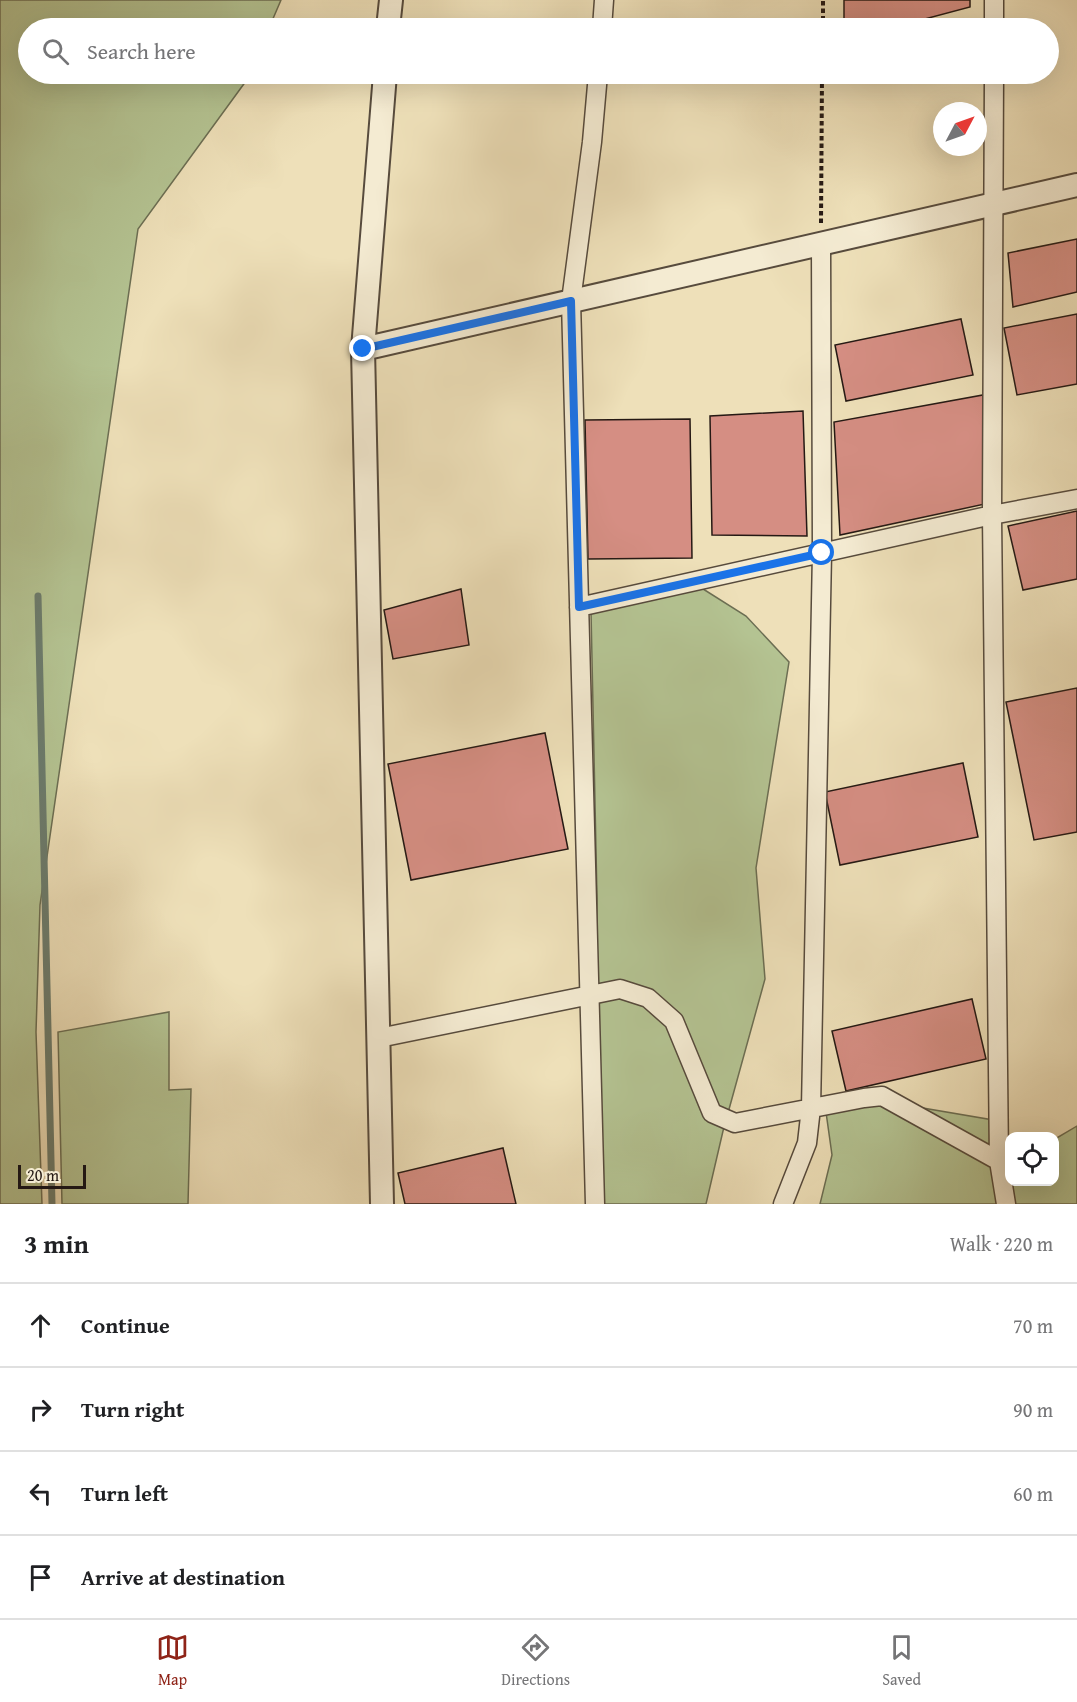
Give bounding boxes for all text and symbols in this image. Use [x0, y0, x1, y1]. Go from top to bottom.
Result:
search box [18, 18, 1059, 84]
icon: search [39, 35, 72, 68]
text: Search here [87, 35, 196, 67]
north arrow [933, 102, 987, 156]
route end [349, 335, 375, 361]
route start [808, 539, 834, 565]
map controls [1005, 1132, 1059, 1186]
button: locate [1005, 1132, 1059, 1186]
scale bar [18, 1162, 86, 1190]
text: 20 m [27, 1163, 59, 1187]
text: 3 min [24, 1224, 89, 1263]
text: Walk · 220 m [950, 1229, 1053, 1258]
icon: ahead [24, 1309, 57, 1342]
text: Continue [81, 1309, 170, 1341]
text: 70 m [1013, 1311, 1053, 1340]
icon: right [24, 1393, 57, 1426]
text: Turn right [81, 1393, 184, 1425]
text: 90 m [1013, 1395, 1053, 1424]
icon: left [24, 1477, 57, 1510]
text: Turn left [81, 1477, 168, 1509]
text: 60 m [1013, 1479, 1053, 1508]
icon: arrive [24, 1561, 57, 1594]
text: Arrive at destination [81, 1561, 285, 1593]
tab: Map [156, 1631, 189, 1691]
tab: Directions [501, 1631, 570, 1691]
tab: Saved [882, 1631, 921, 1691]

